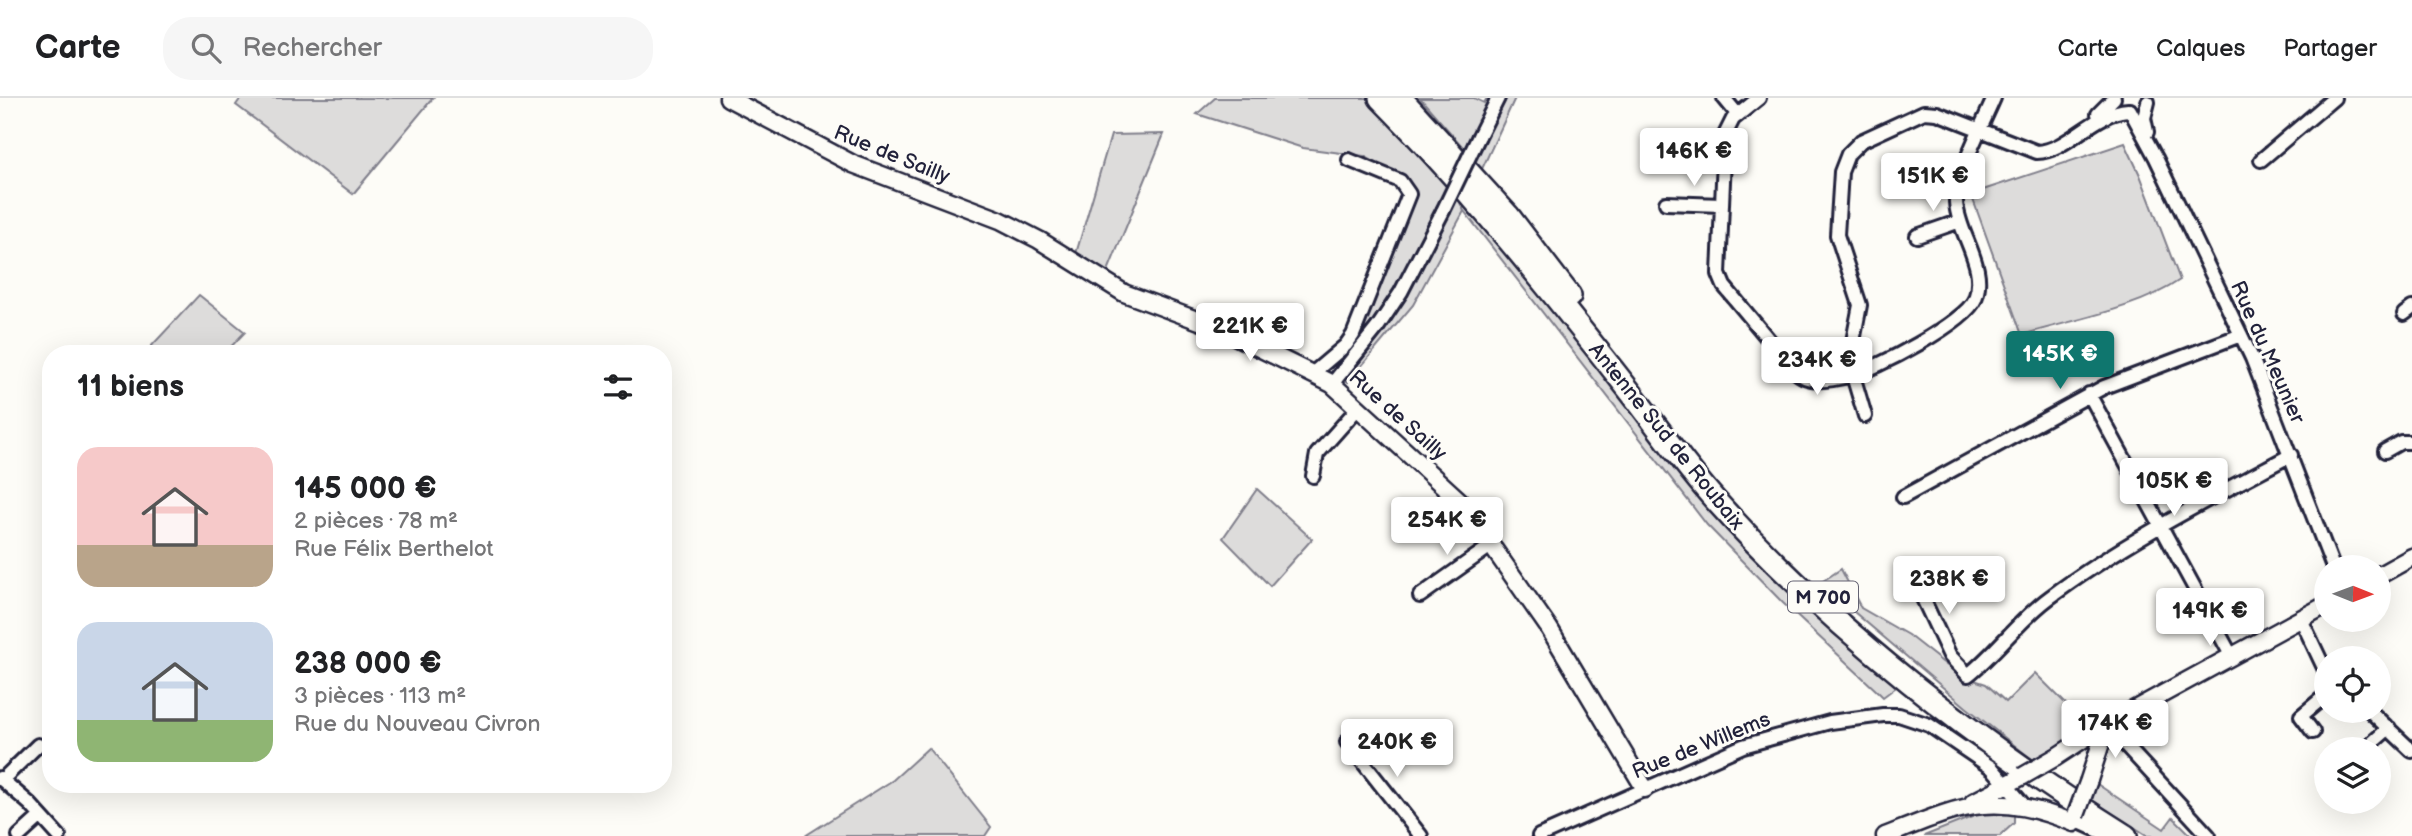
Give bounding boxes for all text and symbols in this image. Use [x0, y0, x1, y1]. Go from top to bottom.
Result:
search box [163, 17, 653, 80]
text: Carte [35, 28, 121, 68]
icon: search [187, 29, 225, 67]
text: Rechercher [243, 33, 382, 64]
text: Carte [2058, 34, 2118, 63]
text: Calques [2156, 34, 2245, 63]
text: Partager [2283, 34, 2377, 63]
street label: Rue de Sailly [830, 120, 954, 189]
pin: 146K € [1637, 129, 1751, 188]
text: 146K € [1656, 137, 1732, 165]
pin: 151K € [1876, 153, 1990, 213]
text: 151K € [1897, 162, 1969, 190]
street label: Rue du Meunier [2225, 277, 2310, 428]
pin: 221K € [1193, 303, 1307, 363]
text: 221K € [1212, 312, 1288, 340]
pin: 145K € [2003, 331, 2117, 391]
street label: Antenne Sud de Roubaix [1583, 338, 1750, 535]
pin: 234K € [1760, 338, 1874, 397]
text: 145K € [2022, 340, 2098, 368]
text: 234K € [1777, 346, 1857, 374]
street label: Rue de Sailly [1344, 365, 1452, 466]
icon: filters [599, 368, 637, 406]
text: 11 biens [77, 369, 184, 405]
pin: 105K € [2117, 458, 2231, 518]
text: 105K € [2136, 467, 2212, 495]
text: 145 000 € [294, 471, 437, 507]
icon: home [133, 475, 217, 559]
pin: 254K € [1390, 498, 1504, 557]
text: 254K € [1407, 506, 1487, 534]
text: 2 pièces · 78 m² [294, 507, 458, 535]
text: Rue Félix Berthelot [294, 535, 494, 563]
north arrow [2314, 555, 2390, 632]
map controls [2314, 555, 2391, 814]
pin: 238K € [1892, 556, 2006, 616]
text: 238K € [1909, 565, 1989, 593]
road number: M 700 [1788, 582, 1858, 612]
pin: 149K € [2153, 588, 2267, 648]
text: 149K € [2172, 597, 2248, 625]
text: 238 000 € [294, 646, 442, 682]
button: locate [2314, 646, 2391, 723]
icon: home [133, 650, 217, 734]
text: 3 pièces · 113 m² [294, 682, 466, 710]
pin: 174K € [2058, 700, 2172, 760]
street label: Rue de Willems [1629, 706, 1774, 785]
text: 174K € [2077, 709, 2153, 737]
text: Rue du Nouveau Civron [294, 710, 540, 738]
pin: 240K € [1340, 720, 1454, 779]
text: 240K € [1357, 728, 1437, 756]
button: layers [2314, 737, 2391, 814]

